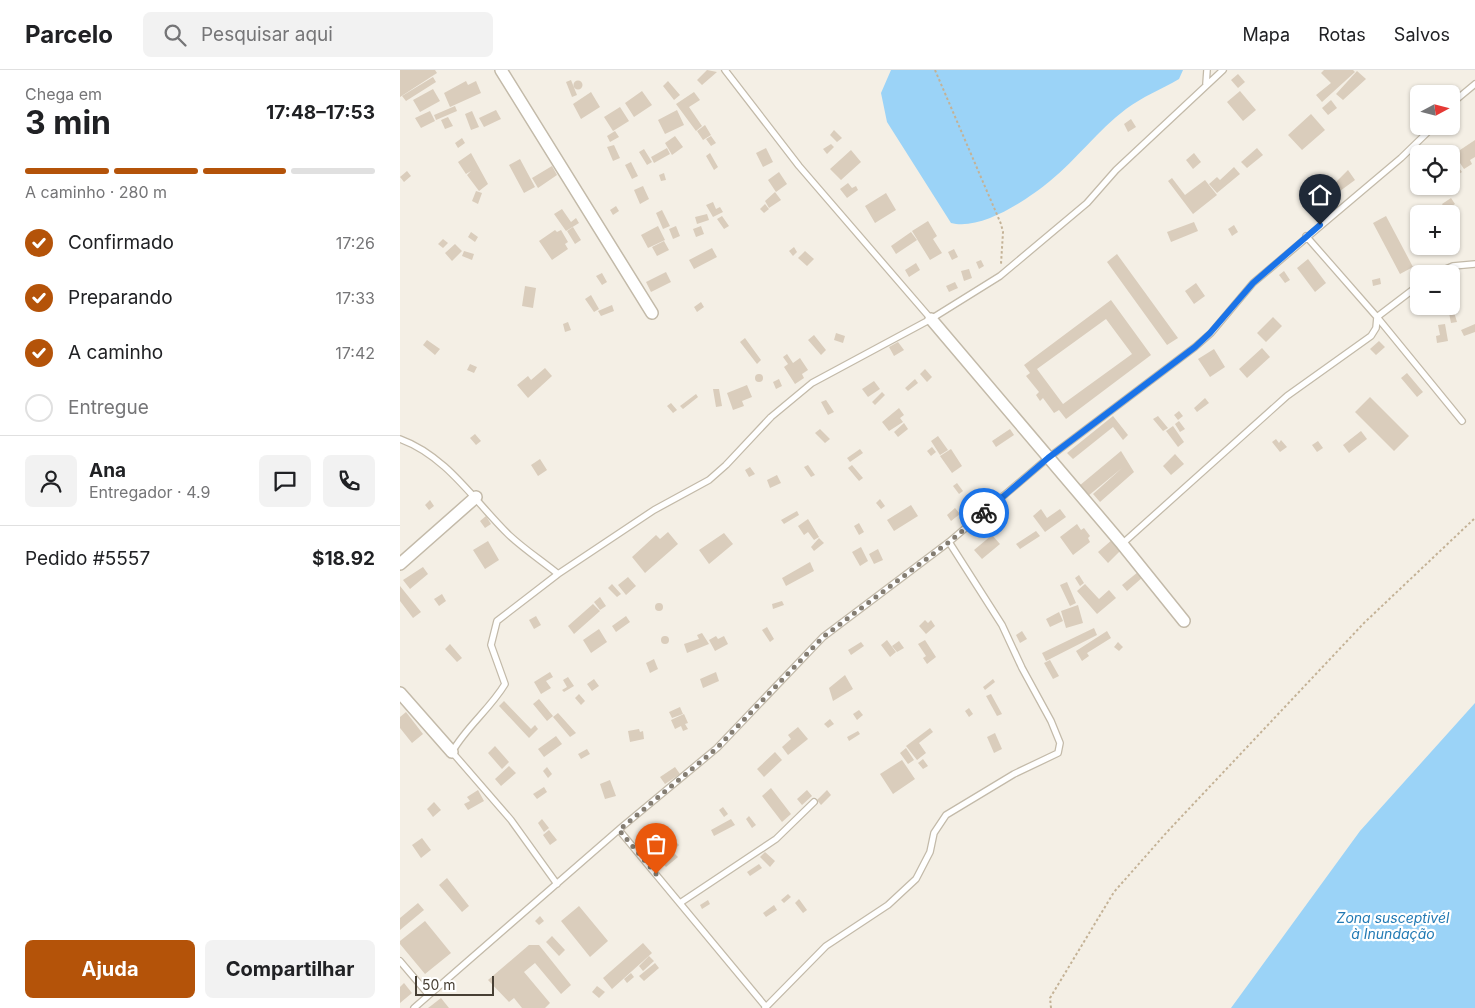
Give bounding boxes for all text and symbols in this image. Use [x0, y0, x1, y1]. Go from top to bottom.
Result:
search box [143, 12, 493, 57]
text: Parcelo [25, 20, 113, 49]
icon: search [161, 21, 189, 49]
text: Pesquisar aqui [201, 23, 333, 46]
text: Mapa [1242, 24, 1290, 45]
text: Rotas [1318, 24, 1366, 45]
text: Salvos [1394, 24, 1450, 45]
text: Chega em [25, 84, 102, 104]
north arrow [1410, 85, 1460, 135]
map controls [1410, 85, 1460, 315]
text: 17:48–17:53 [266, 101, 375, 124]
text: 3 min [25, 103, 111, 142]
button: locate [1410, 145, 1460, 195]
pin [1299, 174, 1341, 225]
icon: home [1306, 181, 1334, 209]
text: A caminho · 280 m [25, 182, 167, 202]
button: + [1410, 205, 1460, 255]
icon: check [25, 229, 53, 257]
text: Confirmado [68, 231, 174, 254]
text: 17:26 [336, 233, 375, 253]
button: − [1410, 265, 1460, 315]
icon: check [25, 284, 53, 312]
text: Preparando [68, 286, 173, 309]
text: 17:33 [336, 288, 375, 308]
icon: check [25, 339, 53, 367]
text: A caminho [68, 341, 163, 364]
text: 17:42 [335, 343, 375, 363]
text: Entregue [68, 396, 149, 419]
button: person [25, 455, 77, 507]
button: chat [259, 455, 311, 507]
button: phone [323, 455, 375, 507]
text: Ana [89, 459, 126, 482]
text: Entregador · 4.9 [89, 482, 210, 502]
courier [959, 488, 1009, 538]
icon: bike [970, 499, 998, 527]
text: Pedido #5557 [25, 547, 150, 570]
text: $18.92 [312, 547, 375, 570]
pin [635, 823, 677, 874]
icon: bag [642, 830, 670, 858]
water label: Zona susceptivél à Inundação [1337, 909, 1450, 942]
button: Ajuda [25, 940, 195, 998]
button: Compartilhar [205, 940, 375, 998]
scale bar [415, 973, 494, 996]
text: 50 m [422, 976, 456, 993]

